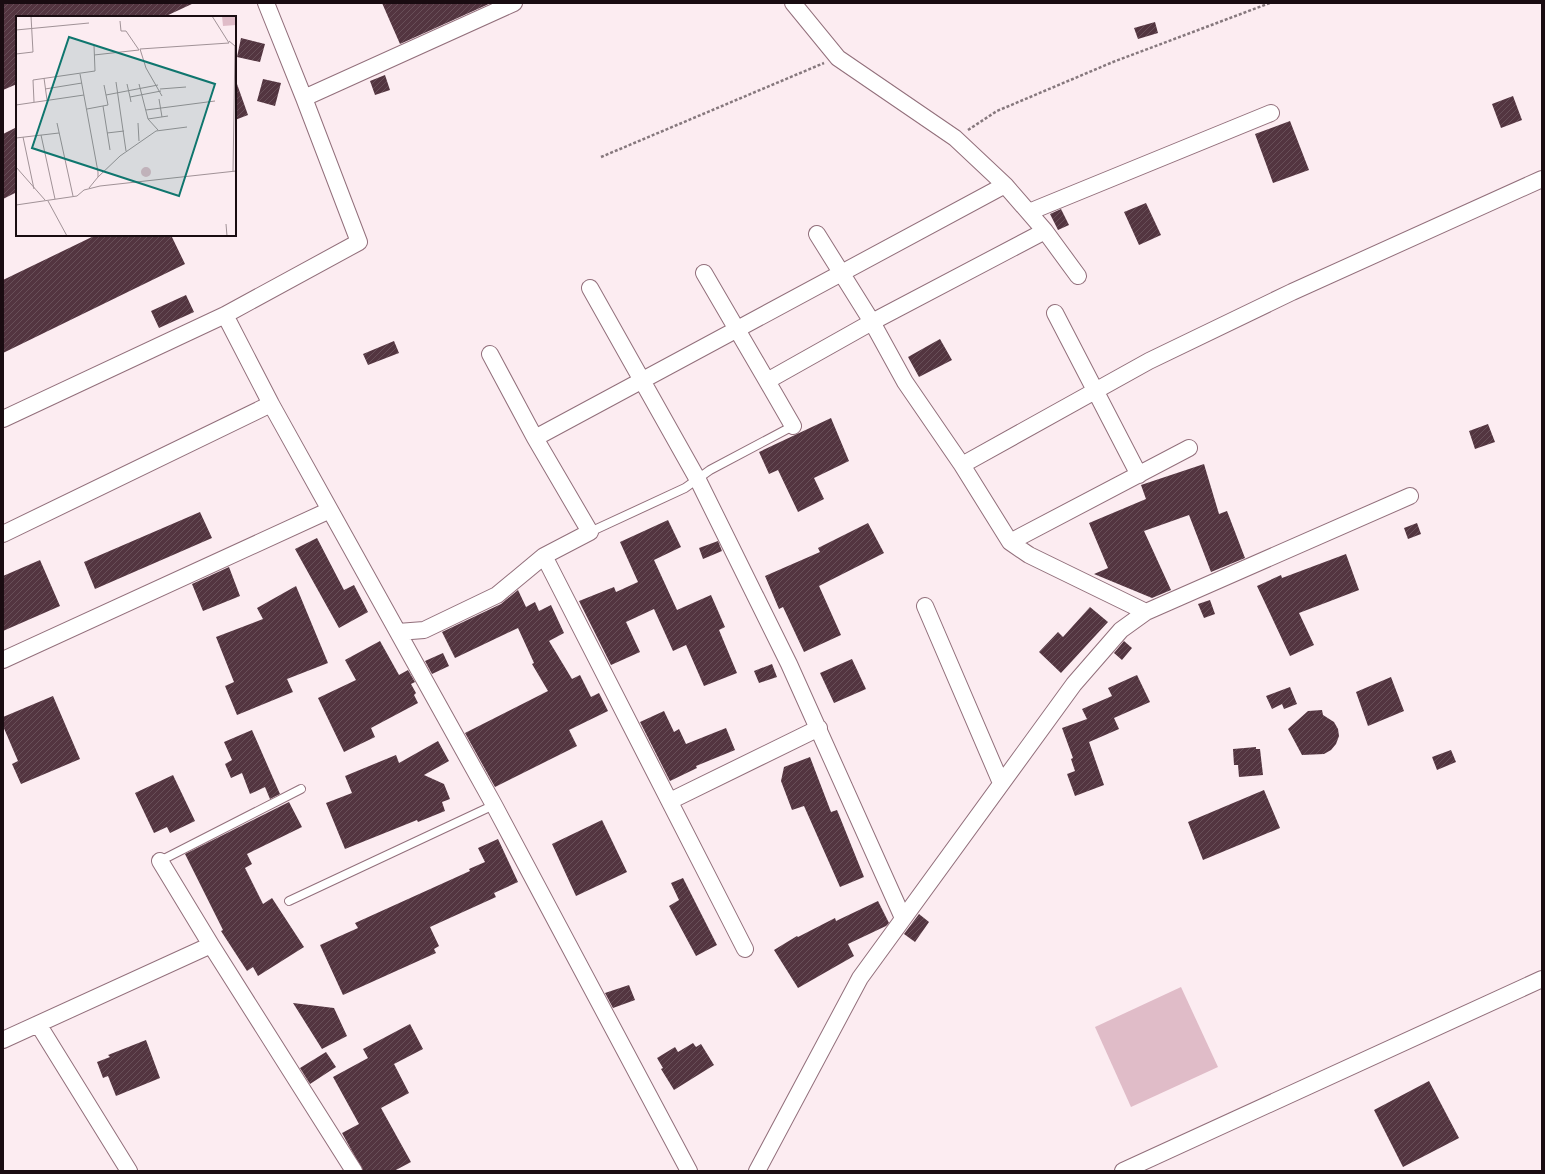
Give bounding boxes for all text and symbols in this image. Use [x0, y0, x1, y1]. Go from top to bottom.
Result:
inset map [16, 16, 236, 236]

